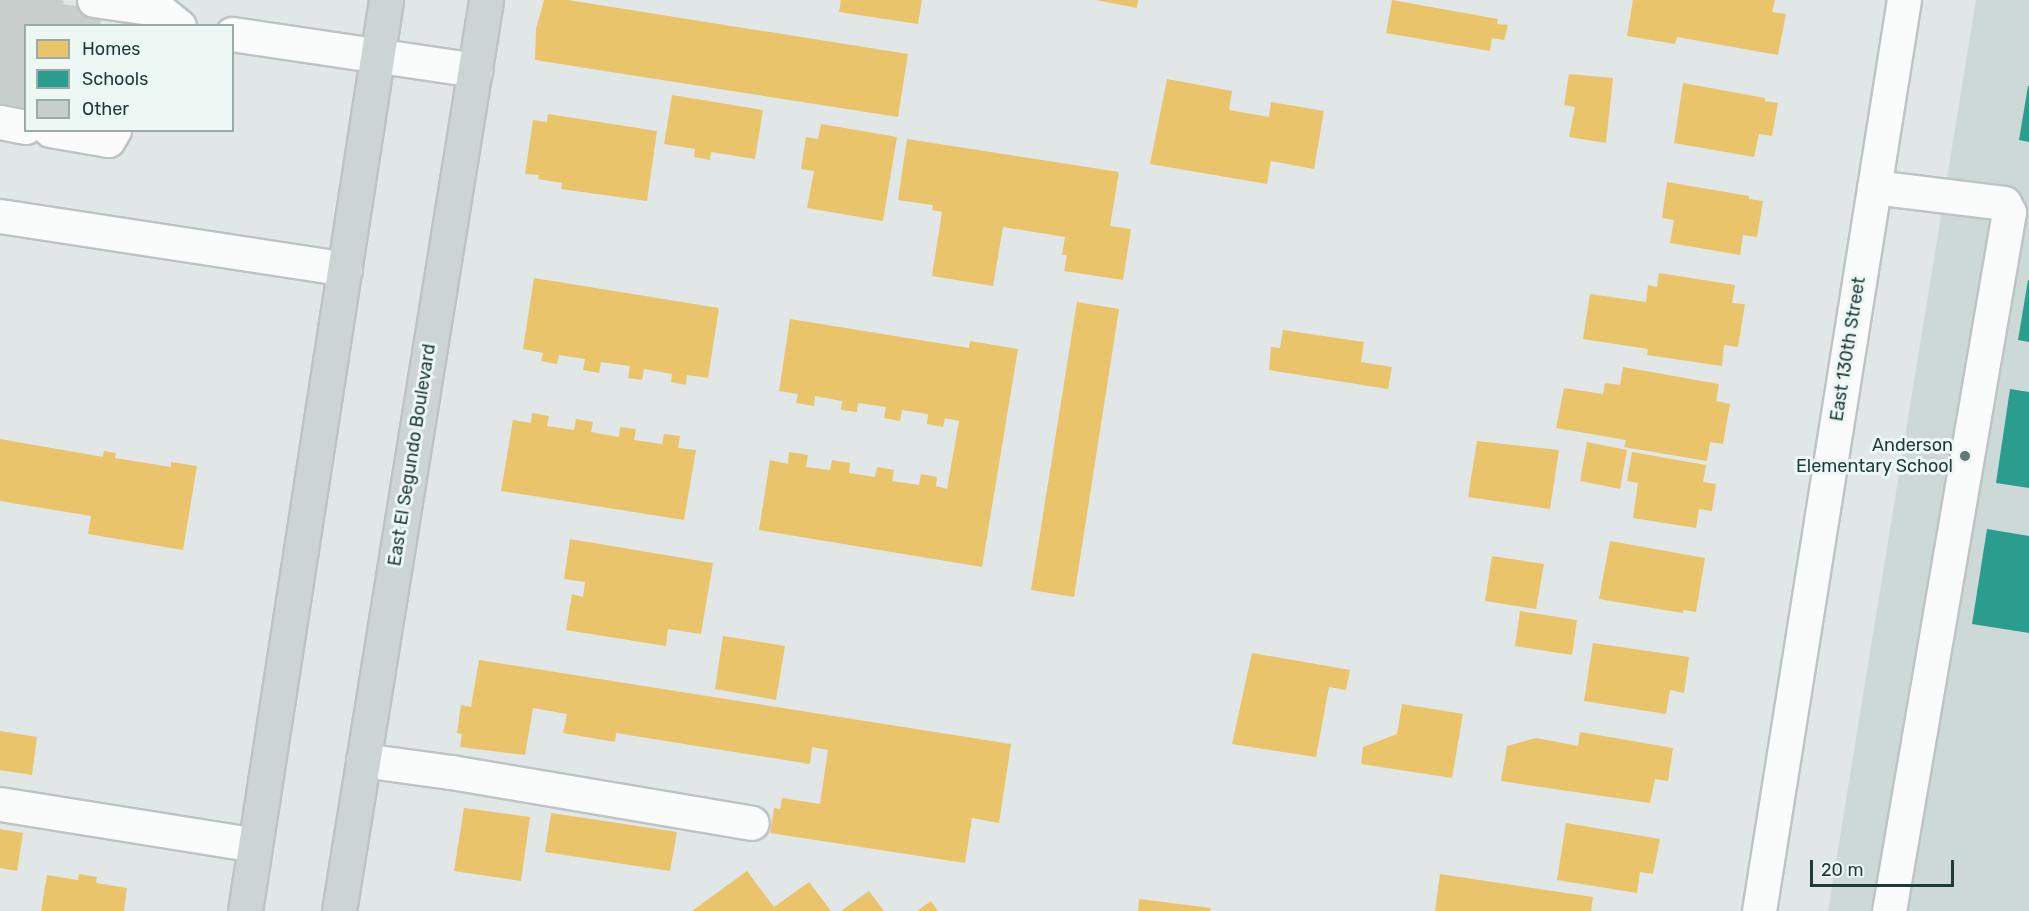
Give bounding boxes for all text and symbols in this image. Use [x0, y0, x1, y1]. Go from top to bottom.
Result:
legend [24, 24, 234, 132]
text: Homes [82, 38, 140, 60]
text: Schools [82, 68, 148, 90]
text: Other [82, 98, 129, 120]
street label: East 130th Street [1826, 275, 1870, 423]
street label: East El Segundo Boulevard [384, 342, 440, 568]
place label: Anderson Elementary School [1795, 435, 1953, 478]
marker: Anderson Elementary School [1958, 449, 1972, 463]
scale bar [1813, 848, 1957, 886]
text: 20 m [1821, 859, 1863, 881]

